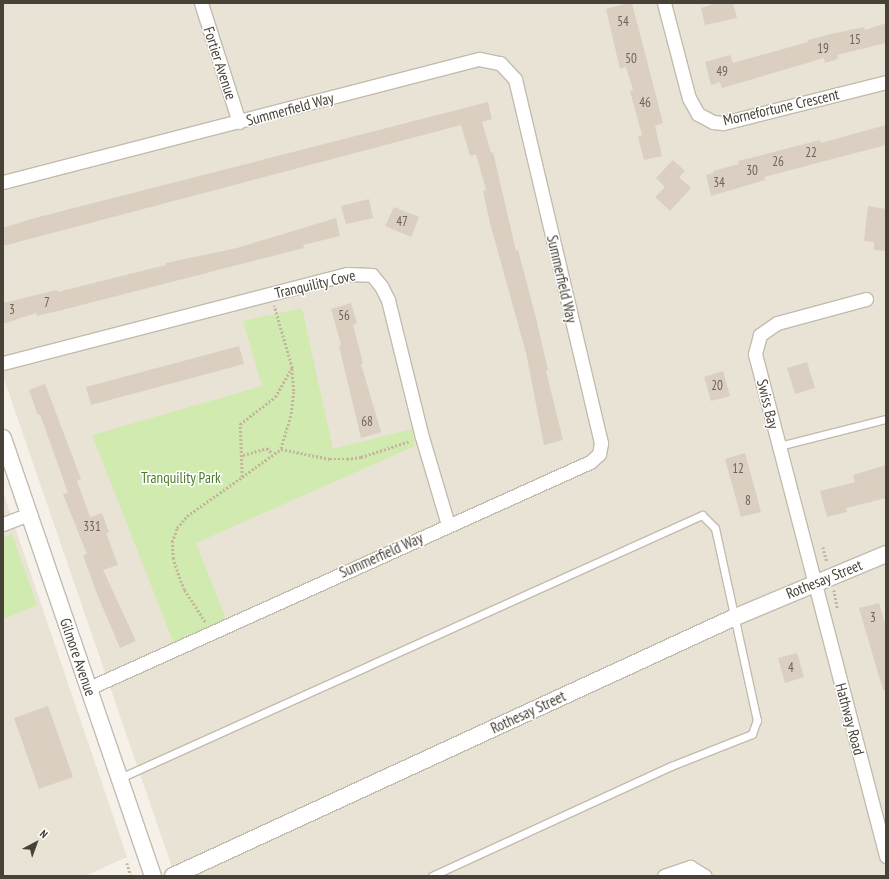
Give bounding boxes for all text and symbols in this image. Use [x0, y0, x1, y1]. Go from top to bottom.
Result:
house number: 54 [617, 14, 629, 30]
street label: Fortier Avenue [200, 24, 240, 102]
house number: 15 [849, 32, 861, 48]
house number: 19 [817, 41, 829, 57]
house number: 50 [625, 51, 637, 67]
house number: 49 [716, 64, 728, 80]
street label: Mornefortune Crescent [721, 85, 841, 129]
street label: Summerfield Way [244, 89, 336, 129]
house number: 46 [639, 95, 651, 111]
house number: 22 [805, 145, 817, 161]
house number: 26 [772, 154, 784, 170]
house number: 30 [746, 163, 758, 179]
house number: 34 [713, 175, 725, 191]
house number: 47 [396, 214, 408, 230]
street label: Summerfield Way [543, 233, 581, 325]
street label: Tranquility Cove [273, 266, 357, 302]
house number: 7 [44, 295, 50, 311]
house number: 3 [9, 302, 15, 318]
house number: 56 [338, 308, 350, 324]
street label: Swiss Bay [753, 377, 783, 431]
house number: 20 [711, 378, 723, 394]
house number: 68 [361, 414, 373, 430]
house number: 12 [732, 461, 744, 477]
park label: Tranquility Park [141, 469, 221, 487]
house number: 8 [745, 493, 751, 509]
house number: 331 [83, 519, 101, 535]
street label: Summerfield Way [336, 528, 426, 582]
street label: Rothesay Street [783, 555, 865, 603]
house number: 3 [870, 610, 876, 626]
street label: Gilmore Avenue [56, 615, 100, 699]
house number: 4 [788, 660, 794, 676]
street label: Hathway Road [832, 681, 868, 757]
street label: Rothesay Street [488, 687, 568, 737]
north arrow [16, 823, 56, 863]
text: N [37, 827, 51, 841]

